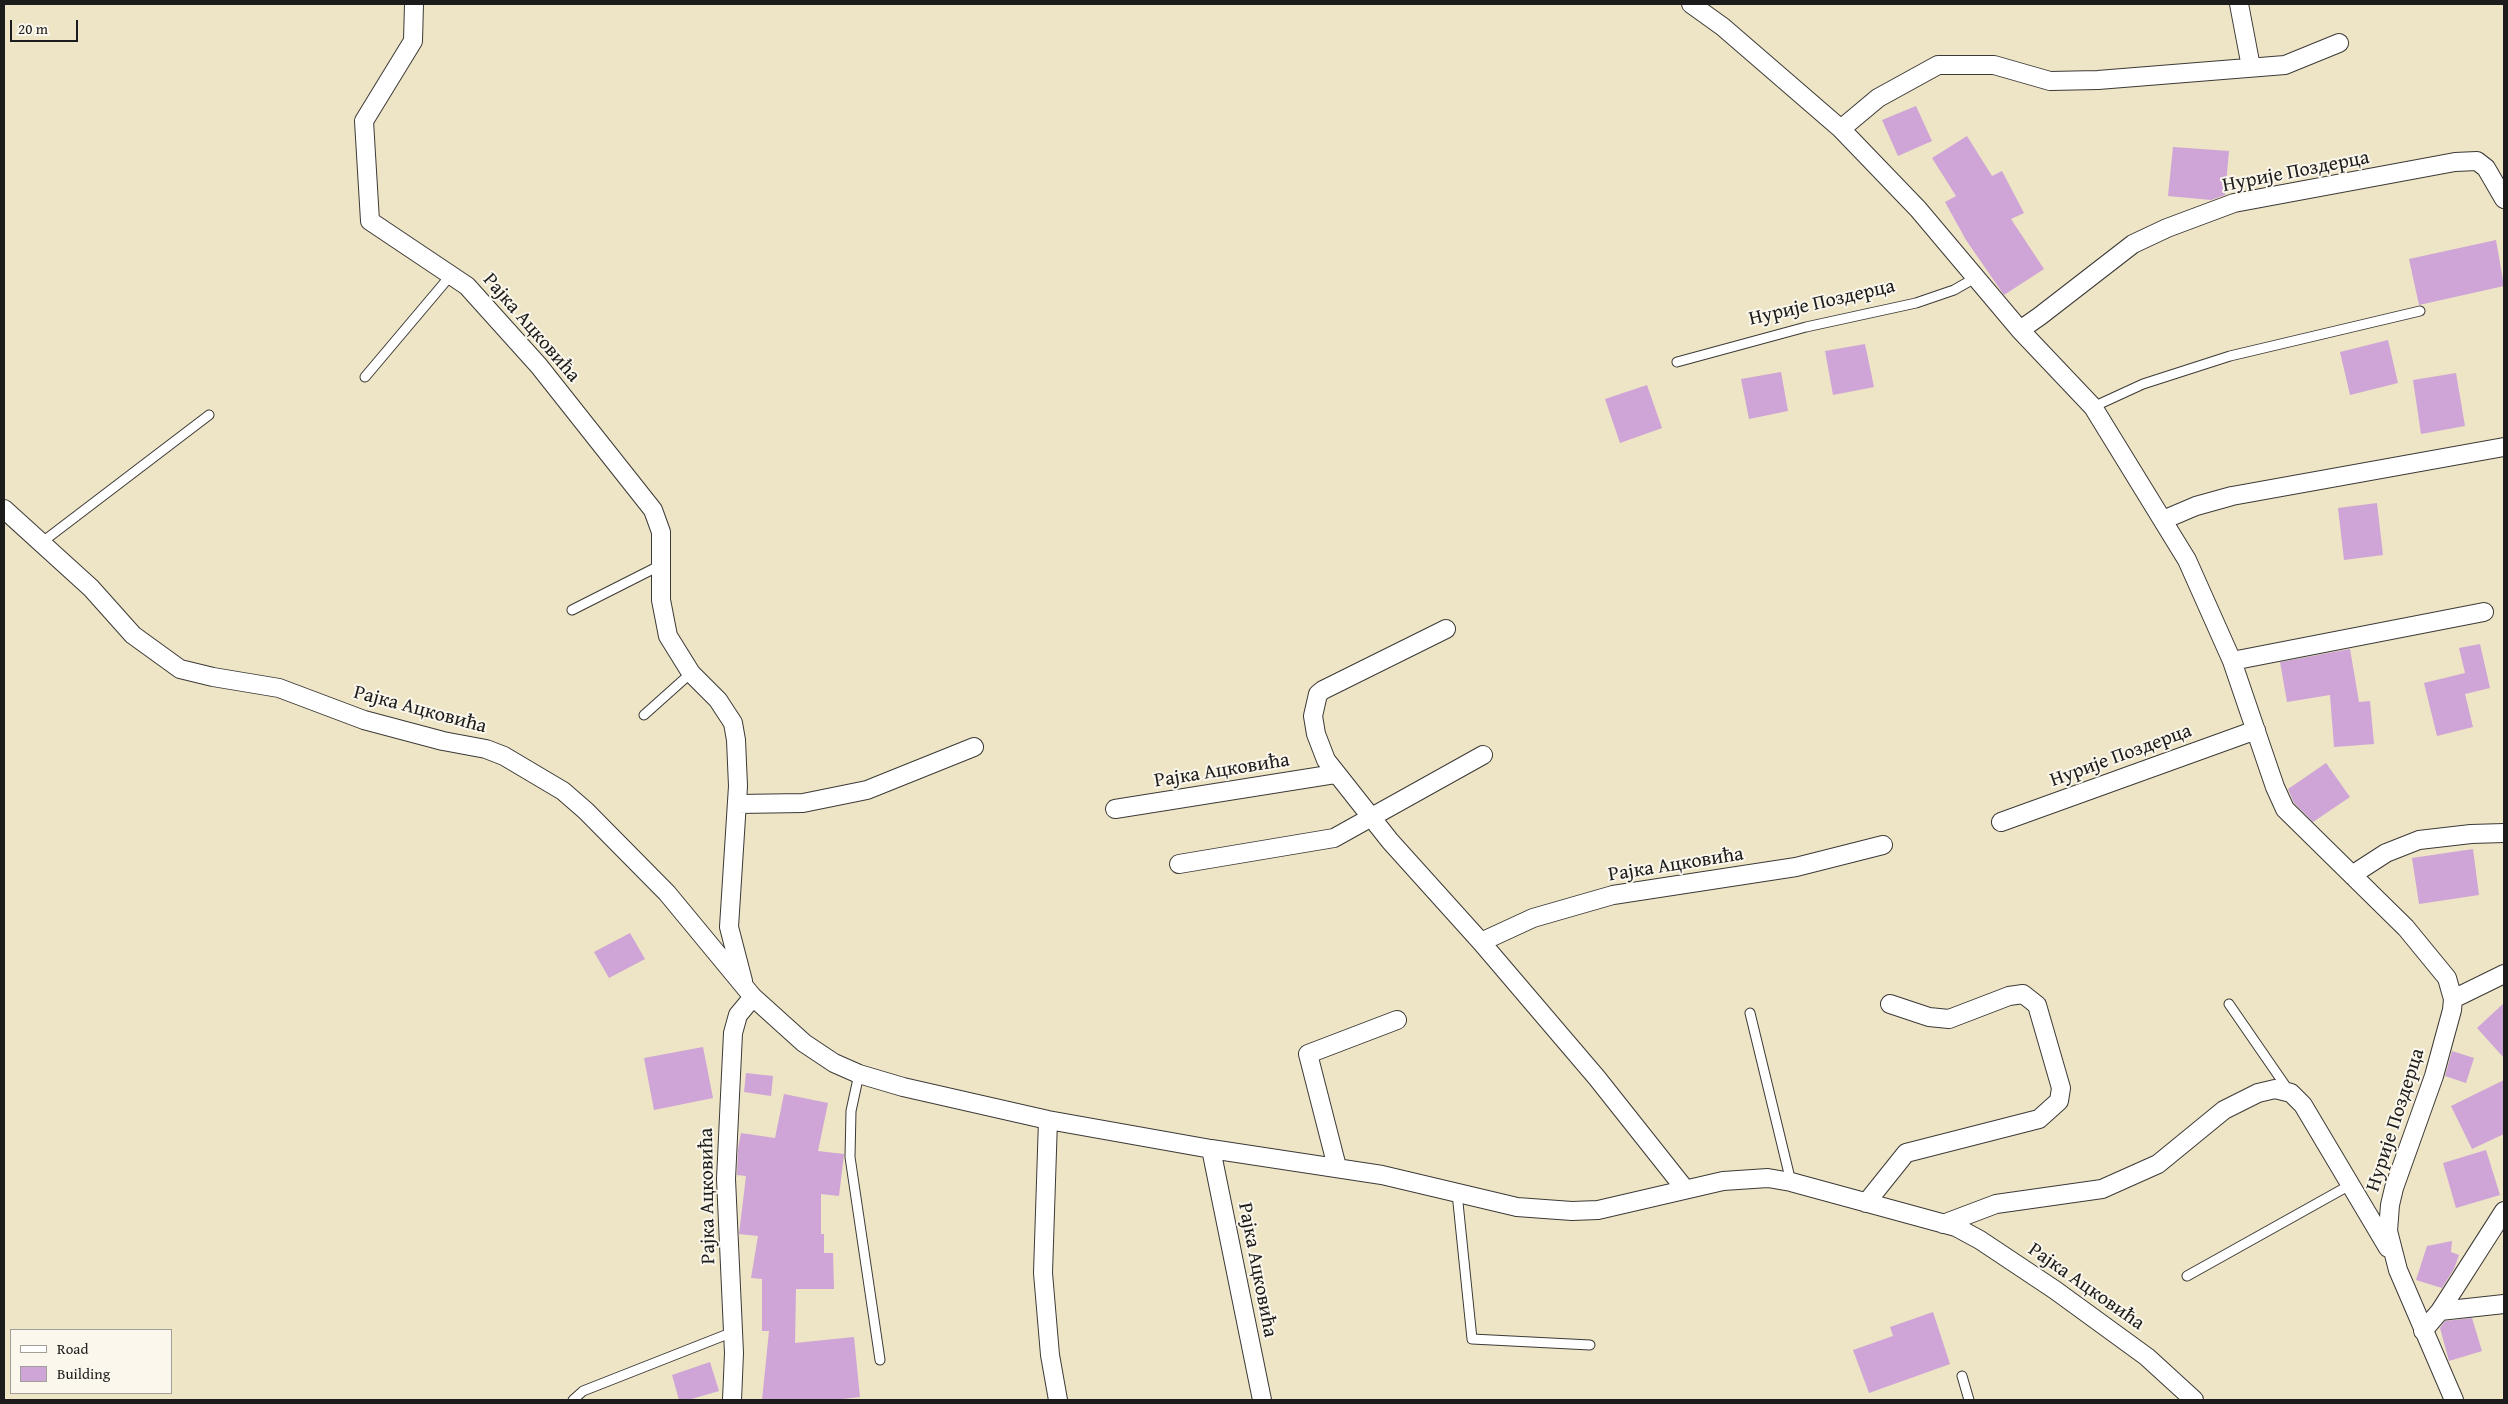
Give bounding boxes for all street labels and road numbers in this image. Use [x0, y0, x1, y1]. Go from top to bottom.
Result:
street label: Нурије Поздерца [2221, 146, 2371, 198]
street label: Рајка Ацковића [477, 269, 585, 387]
street label: Нурије Поздерца [1747, 275, 1897, 331]
street label: Рајка Ацковића [351, 681, 489, 739]
street label: Нурије Поздерца [2047, 719, 2195, 793]
street label: Рајка Ацковића [1153, 748, 1291, 794]
street label: Рајка Ацковића [1607, 842, 1745, 888]
street label: Нурије Поздерца [2362, 1045, 2430, 1195]
street label: Рајка Ацковића [695, 1127, 721, 1265]
street label: Рајка Ацковића [1232, 1201, 1282, 1339]
street label: Рајка Ацковића [2023, 1238, 2149, 1336]

